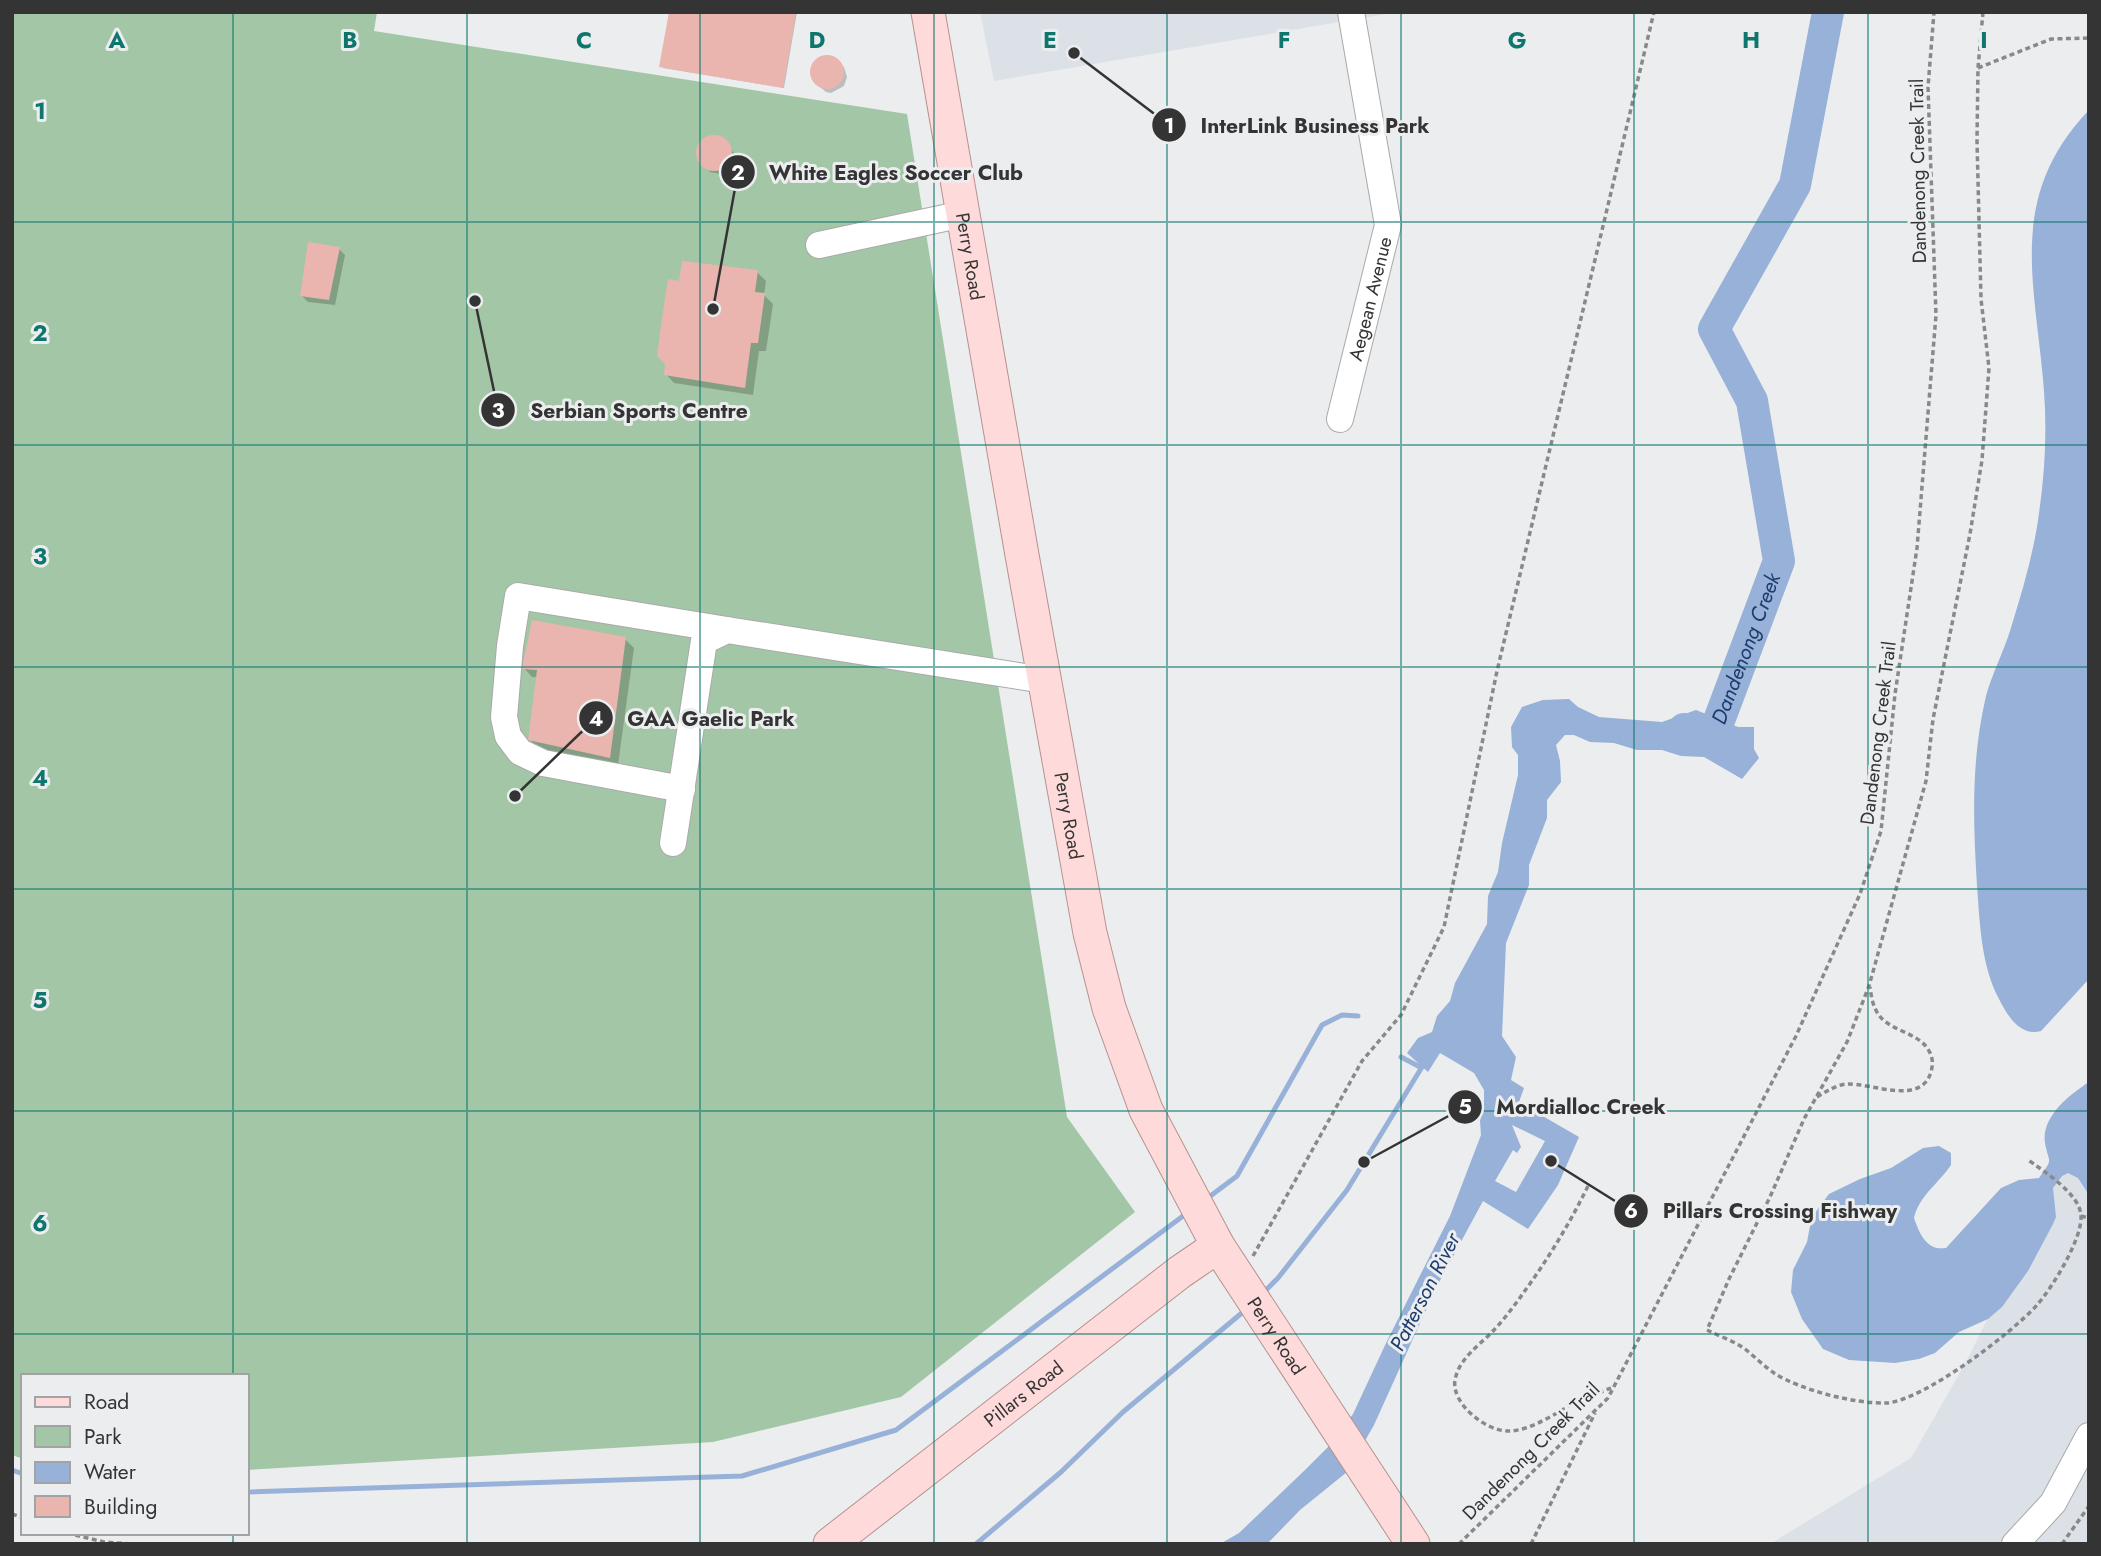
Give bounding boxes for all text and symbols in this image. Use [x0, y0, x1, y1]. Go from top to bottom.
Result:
text: A [108, 23, 126, 57]
text: B [342, 23, 358, 57]
text: C [576, 23, 592, 57]
text: D [809, 23, 826, 57]
text: E [1043, 23, 1057, 57]
text: F [1278, 23, 1290, 57]
text: G [1508, 23, 1526, 57]
text: H [1742, 23, 1760, 57]
text: I [1980, 23, 1988, 57]
street label: Dandenong Creek Trail [1903, 78, 1933, 264]
text: 1 [34, 94, 46, 128]
callout: InterLink Business Park [1152, 104, 1444, 146]
text: 1 [1164, 111, 1174, 141]
text: InterLink Business Park [1201, 111, 1429, 141]
callout: White Eagles Soccer Club [720, 151, 1038, 193]
text: 2 [731, 158, 745, 188]
text: White Eagles Soccer Club [769, 158, 1023, 188]
street label: Perry Road [949, 211, 991, 302]
street label: Aegean Avenue [1341, 234, 1398, 364]
text: 2 [32, 316, 48, 350]
callout: Serbian Sports Centre [481, 389, 762, 431]
text: 3 [491, 396, 505, 426]
text: Serbian Sports Centre [530, 396, 748, 426]
text: 3 [33, 539, 47, 573]
water label: Dandenong Creek [1704, 568, 1788, 729]
street label: Dandenong Creek Trail [1853, 640, 1903, 826]
callout: GAA Gaelic Park [578, 697, 809, 739]
text: 4 [589, 704, 603, 734]
text: GAA Gaelic Park [627, 704, 795, 734]
text: 4 [32, 761, 48, 795]
street label: Perry Road [1048, 770, 1090, 862]
text: 5 [33, 983, 47, 1017]
callout: Mordialloc Creek [1447, 1086, 1680, 1128]
text: 5 [1458, 1092, 1472, 1122]
text: Mordialloc Creek [1496, 1092, 1666, 1122]
callout: Pillars Crossing Fishway [1614, 1190, 1911, 1232]
text: 6 [1624, 1196, 1638, 1226]
text: Pillars Crossing Fishway [1663, 1196, 1898, 1226]
text: 6 [32, 1206, 48, 1240]
water label: Patterson River [1382, 1227, 1468, 1356]
street label: Perry Road [1241, 1291, 1312, 1380]
street label: Pillars Road [978, 1354, 1069, 1433]
legend [21, 1374, 248, 1535]
street label: Dandenong Creek Trail [1456, 1376, 1606, 1526]
text: Road [84, 1387, 129, 1417]
text: Park [84, 1422, 122, 1452]
text: Water [84, 1457, 137, 1487]
text: Building [84, 1492, 157, 1522]

